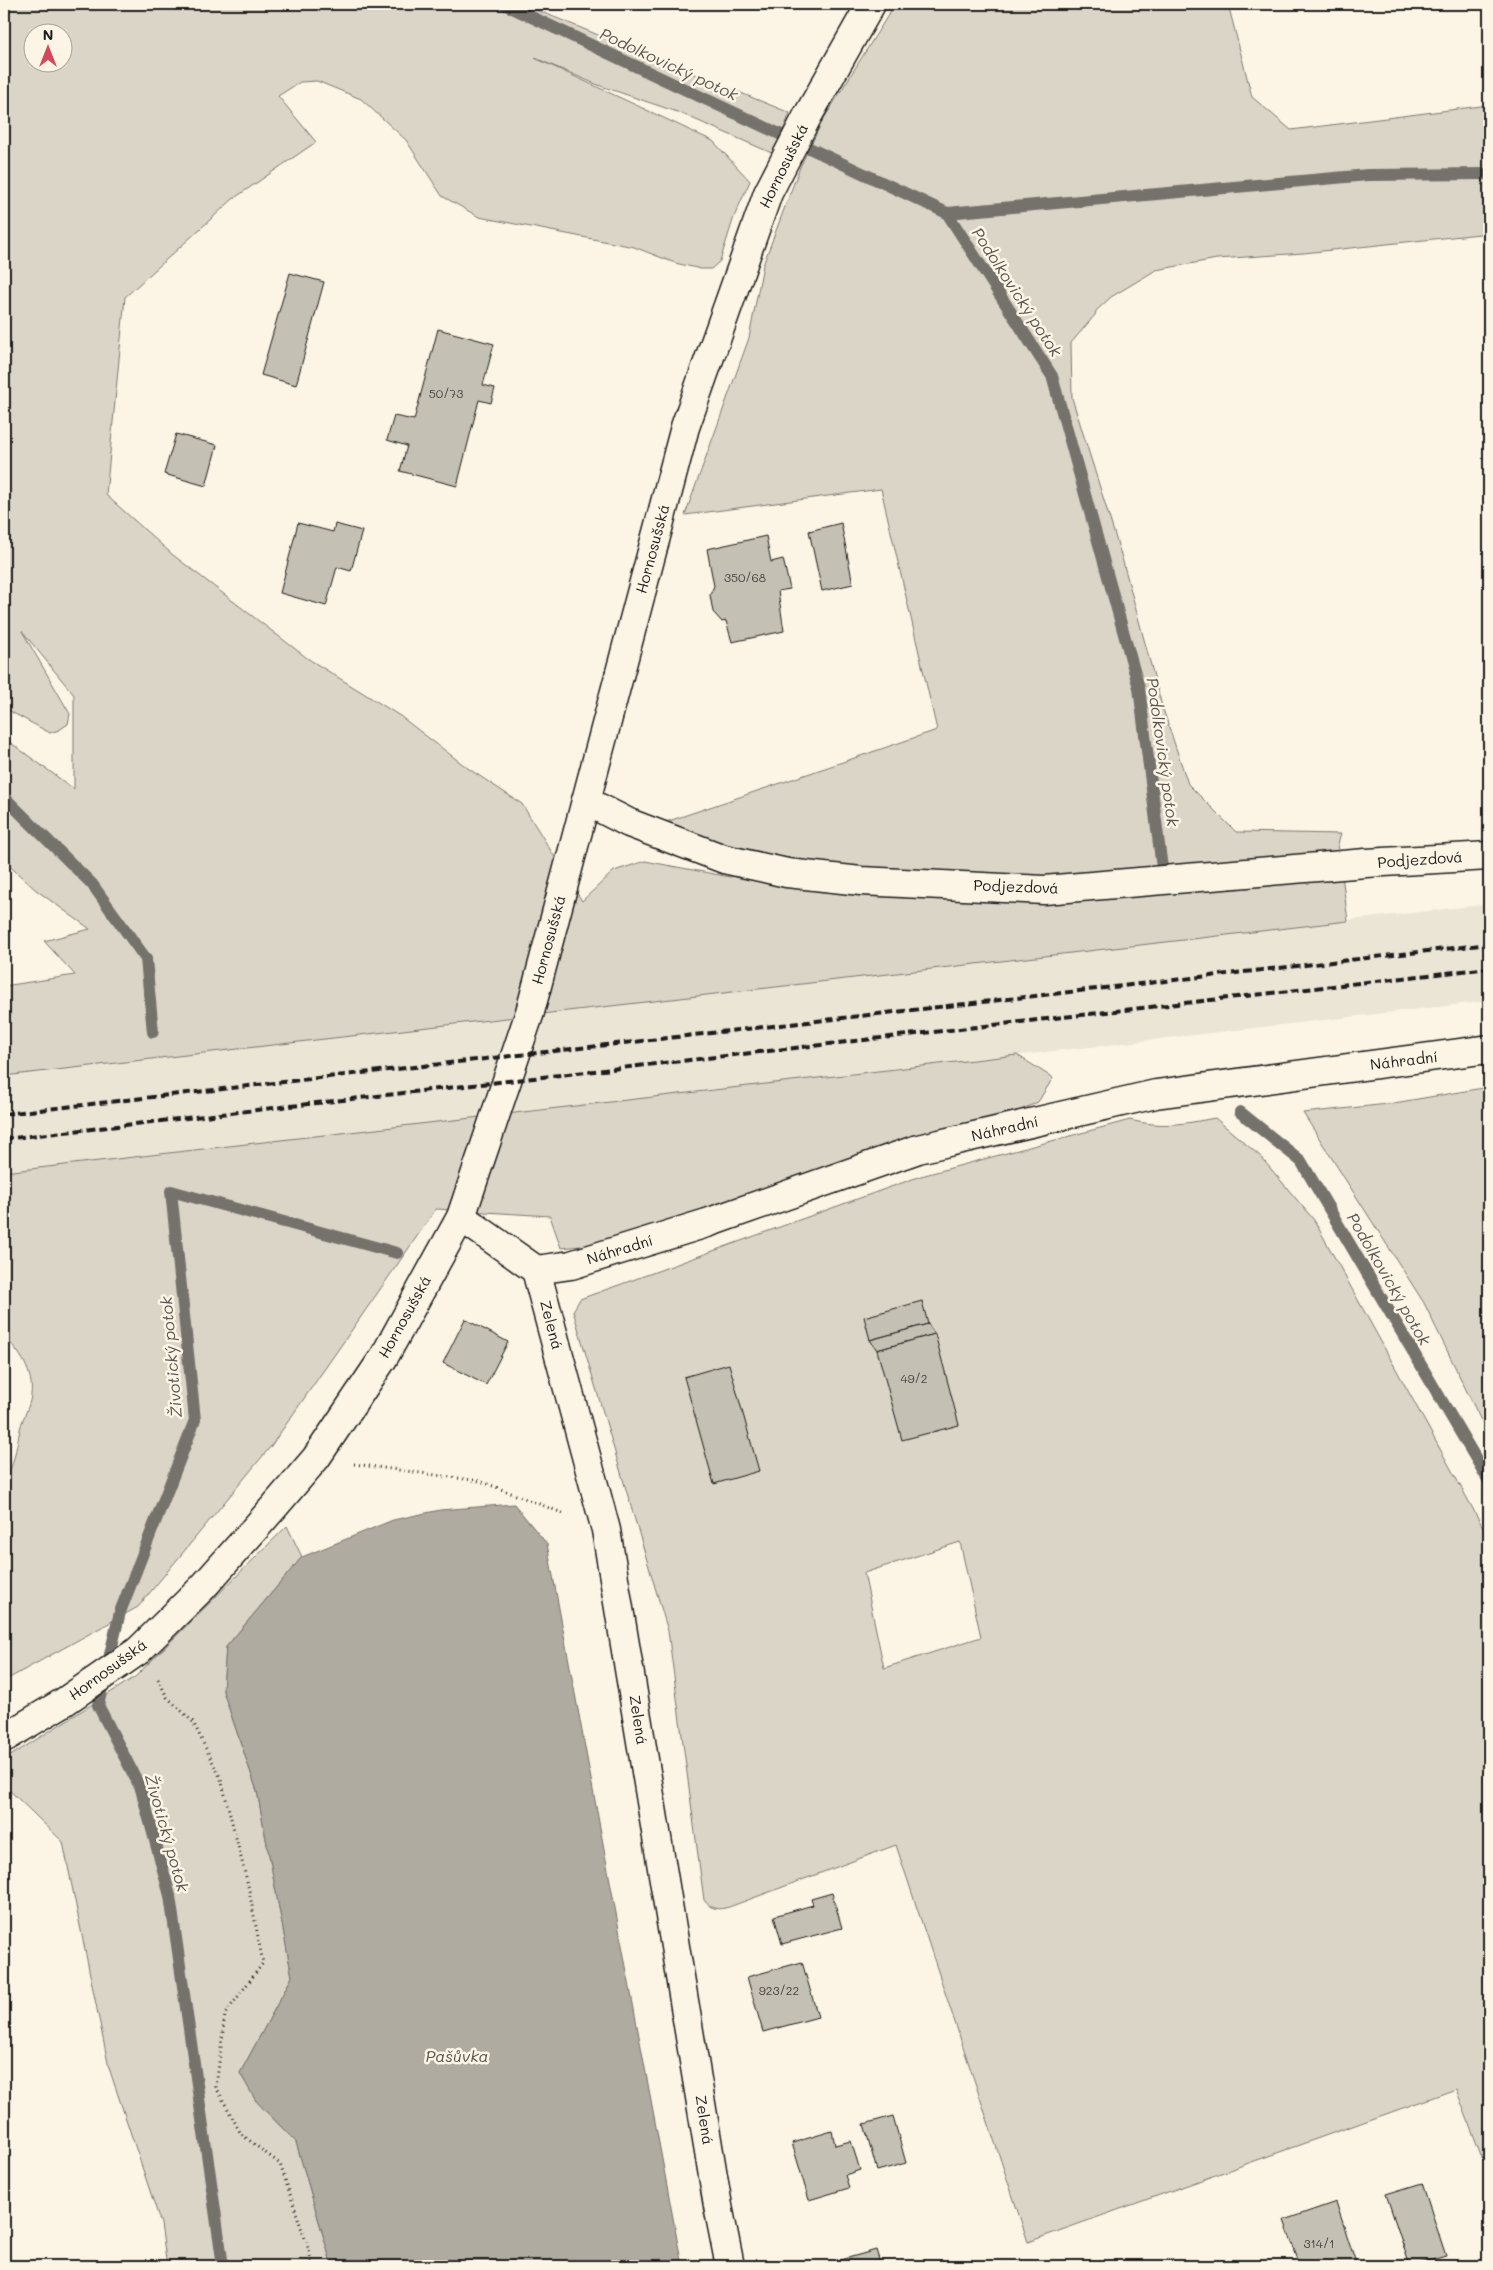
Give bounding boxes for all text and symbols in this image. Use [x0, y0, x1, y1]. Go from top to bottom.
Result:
north arrow [22, 22, 72, 72]
water label: Podolkovický potok [597, 22, 742, 105]
text: N [43, 25, 53, 44]
street label: Hornosušská [754, 120, 812, 211]
water label: Podolkovický potok [968, 223, 1067, 361]
house number: 50/73 [429, 385, 463, 401]
street label: Hornosušská [631, 502, 674, 596]
house number: 350/68 [724, 569, 766, 585]
water label: Podolkovický potok [1143, 676, 1184, 828]
street label: Podjezdová [1377, 846, 1463, 872]
street label: Podjezdová [973, 875, 1059, 897]
street label: Hornosušská [527, 893, 570, 987]
street label: Náhradní [1369, 1046, 1439, 1074]
street label: Náhradní [969, 1111, 1040, 1145]
water label: Podolkovický potok [1343, 1209, 1436, 1349]
street label: Náhradní [584, 1229, 655, 1269]
street label: Hornosušská [373, 1272, 435, 1361]
water label: Životický potok [155, 1295, 186, 1418]
street label: Zelená [536, 1298, 568, 1352]
house number: 49/2 [900, 1370, 928, 1386]
street label: Hornosušská [64, 1634, 150, 1704]
street label: Zelená [625, 1694, 653, 1746]
water label: Životický potok [141, 1772, 194, 1895]
house number: 923/22 [759, 1982, 799, 1998]
water label: Pašůvka [425, 2045, 489, 2066]
street label: Zelená [691, 2094, 719, 2146]
house number: 314/1 [1303, 2235, 1335, 2251]

